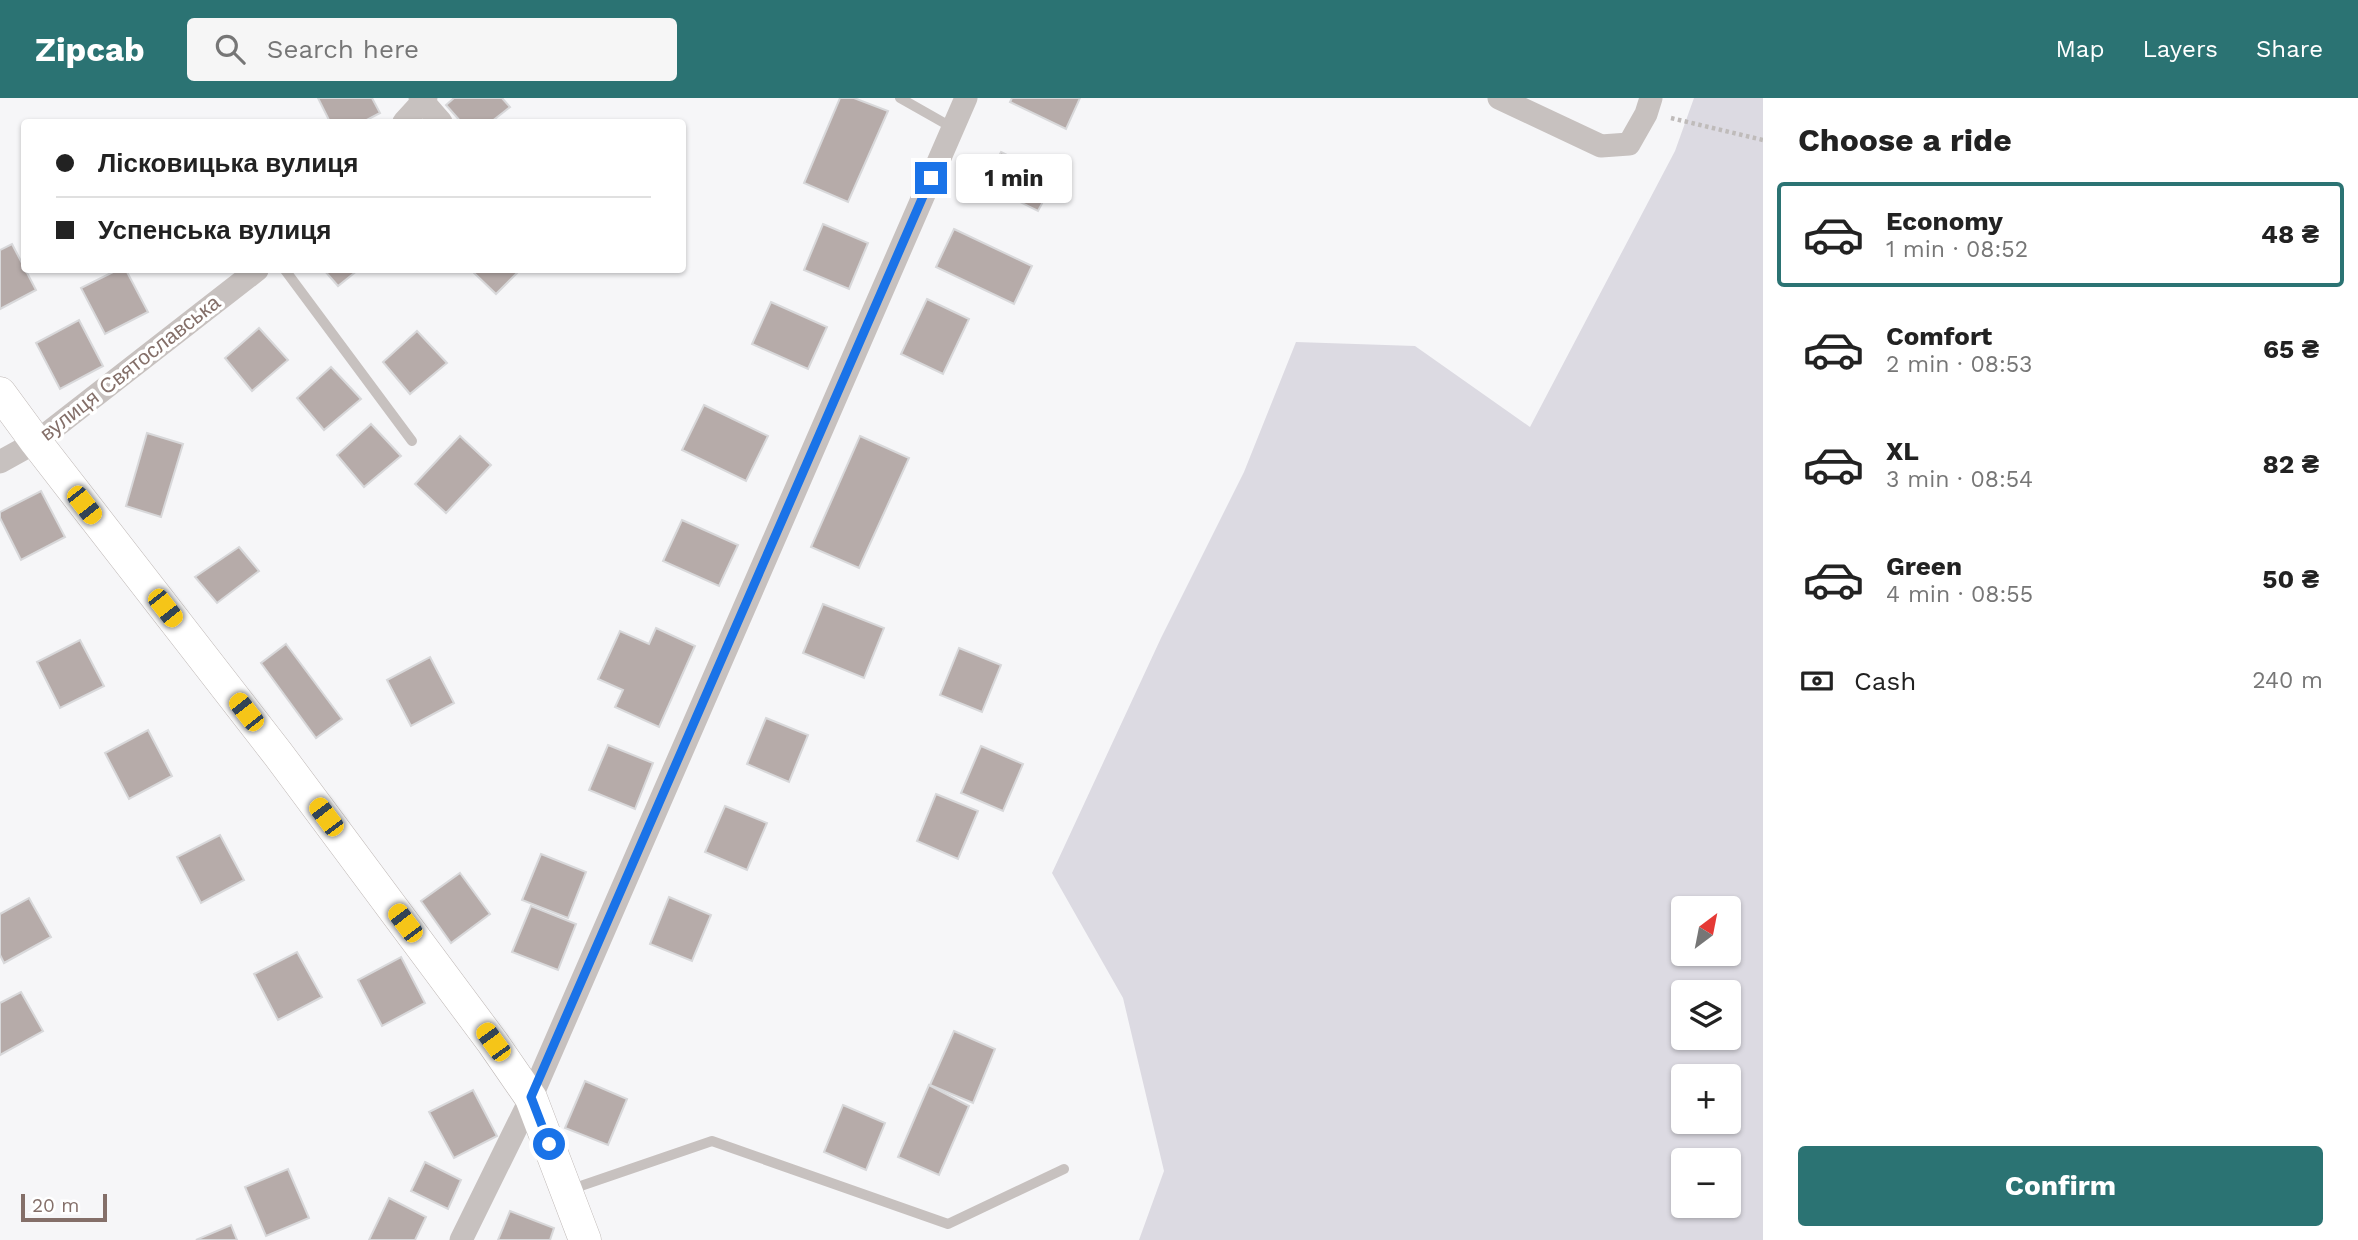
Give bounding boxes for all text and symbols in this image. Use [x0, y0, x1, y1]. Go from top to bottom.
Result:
search box [187, 18, 677, 81]
text: Zipcab [35, 30, 145, 69]
icon: search [211, 30, 249, 68]
text: Search here [267, 34, 419, 64]
text: Map [2056, 35, 2104, 63]
text: Layers [2142, 35, 2218, 63]
text: Share [2256, 35, 2323, 63]
text: Choose a ride [1798, 121, 2012, 159]
text: Лісковицька вулиця [98, 148, 358, 178]
callout: 1 min [956, 154, 1071, 202]
route end [915, 162, 947, 194]
text: 1 min [984, 165, 1044, 192]
icon: car [1802, 203, 1865, 266]
text: Economy [1886, 206, 2003, 236]
text: Успенська вулиця [98, 215, 331, 245]
text: 48 ₴ [2261, 219, 2319, 249]
text: 1 min · 08:52 [1886, 236, 2028, 263]
street label: вулиця Святославська [35, 289, 225, 446]
icon: car [1802, 318, 1865, 381]
text: Comfort [1886, 321, 1992, 351]
text: 65 ₴ [2263, 334, 2319, 364]
text: 2 min · 08:53 [1886, 351, 2033, 378]
icon: car [1802, 433, 1865, 496]
text: XL [1886, 436, 1919, 466]
text: 82 ₴ [2262, 449, 2319, 479]
text: 3 min · 08:54 [1886, 466, 2033, 493]
car [63, 482, 106, 528]
icon: car [1802, 548, 1865, 611]
text: Green [1886, 551, 1962, 581]
text: 50 ₴ [2262, 564, 2319, 594]
text: 4 min · 08:55 [1886, 581, 2033, 608]
car [144, 585, 187, 631]
icon: cash [1798, 662, 1836, 700]
text: Cash [1854, 666, 1916, 696]
text: 240 m [2252, 667, 2323, 694]
car [225, 689, 268, 735]
car [305, 794, 348, 840]
north arrow [1671, 896, 1741, 966]
map controls [1671, 896, 1741, 1218]
car [384, 900, 427, 946]
button: layers [1671, 980, 1741, 1050]
car [473, 1019, 514, 1065]
button: + [1671, 1064, 1741, 1134]
route start [533, 1128, 565, 1160]
button: Confirm [1798, 1146, 2323, 1226]
button: − [1671, 1148, 1741, 1218]
scale bar [21, 1191, 107, 1223]
text: 20 m [32, 1194, 79, 1217]

